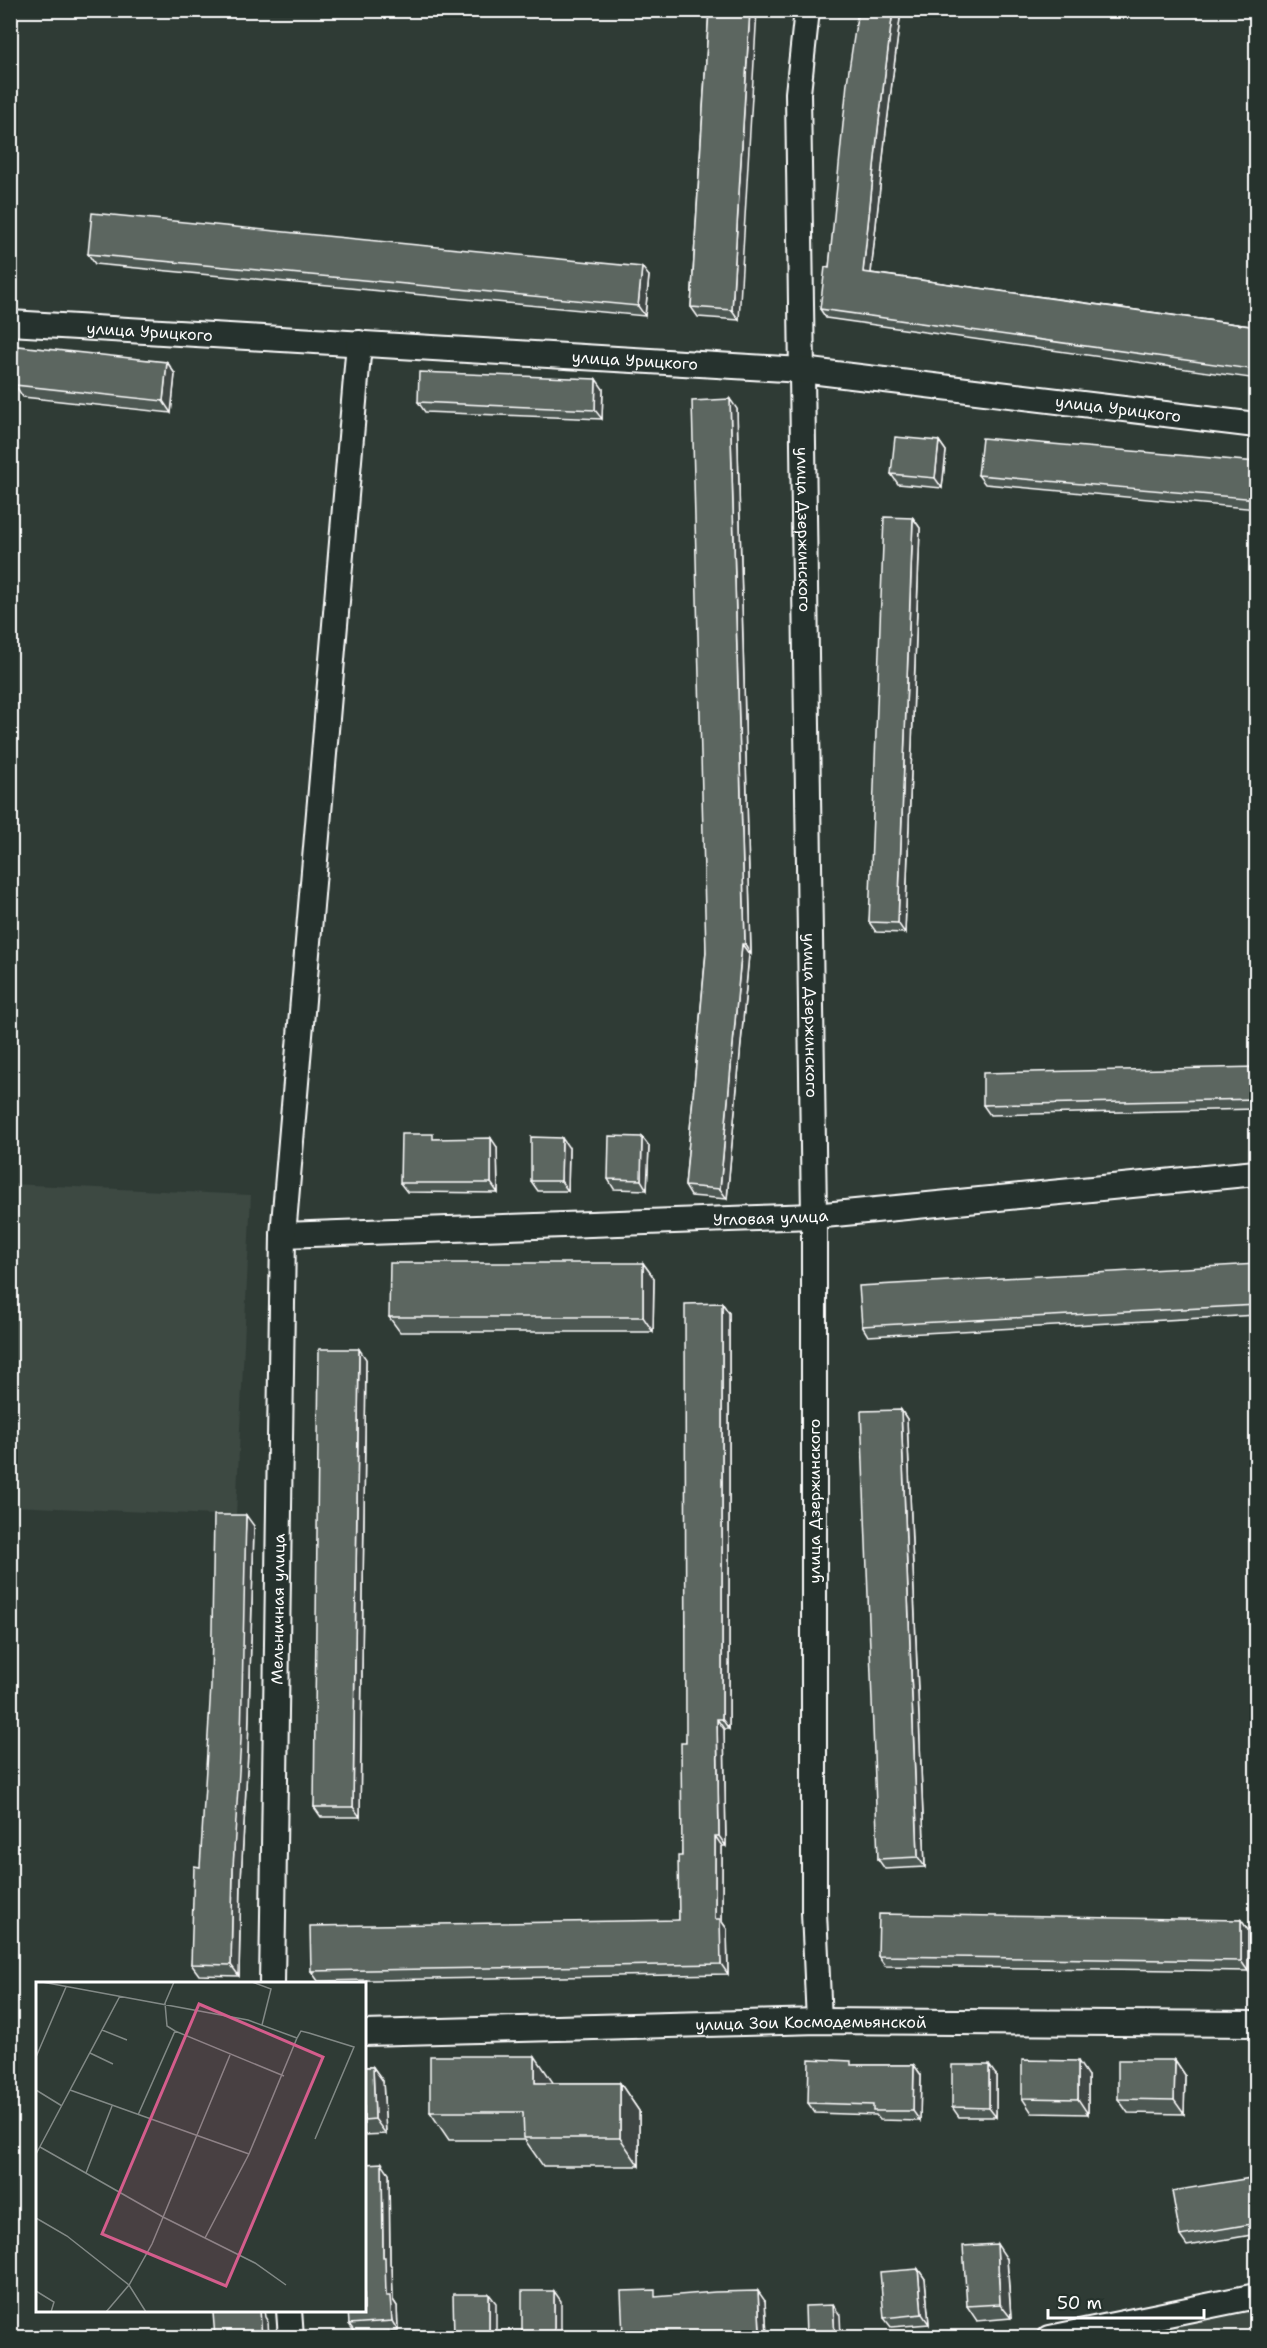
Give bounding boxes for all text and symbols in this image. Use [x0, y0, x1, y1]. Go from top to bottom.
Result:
street label: улица Урицкого [86, 318, 214, 346]
street label: улица Урицкого [571, 346, 699, 375]
street label: улица Урицкого [1054, 391, 1182, 427]
street label: улица Дзержинского [792, 447, 815, 612]
street label: улица Дзержинского [799, 933, 822, 1098]
street label: Угловая улица [713, 1205, 829, 1231]
street label: улица Дзержинского [804, 1418, 825, 1584]
street label: Мельничная улица [266, 1533, 290, 1685]
inset map [36, 1982, 366, 2312]
street label: улица Зои Космодемьянской [695, 2011, 927, 2035]
scale bar [1048, 2282, 1204, 2320]
text: 50 m [1057, 2291, 1102, 2315]

